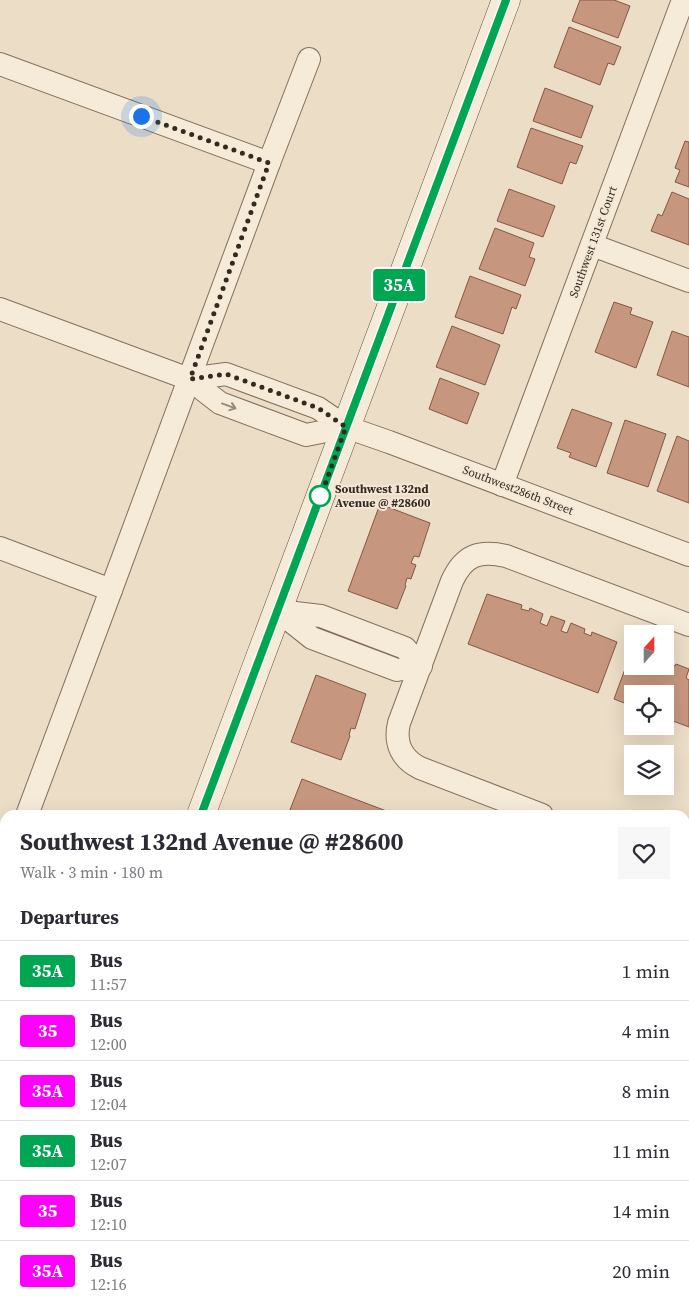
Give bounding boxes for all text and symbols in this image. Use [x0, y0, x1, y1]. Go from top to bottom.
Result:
your location [129, 104, 154, 129]
street label: Southwest 131st Court [565, 184, 621, 300]
line badge: 35A [370, 269, 428, 301]
text: 35A [383, 272, 415, 297]
one-way arrow [221, 402, 236, 412]
street label: Southwest286th Street [460, 461, 576, 519]
place label: Southwest 132nd Avenue @ #28600 [335, 481, 431, 511]
marker: Southwest 132nd Avenue @ #28600 [309, 485, 331, 507]
north arrow [624, 625, 674, 675]
map controls [624, 625, 674, 795]
button: locate [624, 685, 674, 735]
button: layers [624, 745, 674, 795]
text: Southwest 132nd Avenue @ #28600 [20, 825, 404, 858]
button: heart [618, 827, 670, 879]
text: Walk · 3 min · 180 m [20, 861, 163, 883]
text: Departures [20, 904, 119, 930]
text: Bus [90, 947, 122, 973]
text: 35A [32, 958, 63, 983]
text: 1 min [622, 958, 670, 984]
text: 11:57 [90, 973, 127, 995]
text: Bus [90, 1007, 122, 1033]
text: 35 [38, 1018, 57, 1043]
text: 4 min [622, 1018, 670, 1044]
text: 12:00 [90, 1033, 127, 1055]
text: Bus [90, 1067, 122, 1093]
text: 35A [32, 1078, 63, 1103]
text: 8 min [622, 1078, 670, 1104]
text: 12:04 [90, 1093, 127, 1115]
text: Bus [90, 1127, 122, 1153]
text: 35A [32, 1138, 63, 1163]
text: 11 min [612, 1138, 670, 1164]
text: 12:07 [90, 1153, 127, 1175]
text: Bus [90, 1187, 122, 1213]
text: 35 [38, 1198, 57, 1223]
text: 14 min [612, 1198, 670, 1224]
text: 12:10 [90, 1213, 127, 1235]
text: Bus [90, 1247, 122, 1273]
text: 35A [32, 1258, 63, 1283]
text: 20 min [612, 1258, 670, 1284]
text: 12:16 [90, 1273, 127, 1295]

